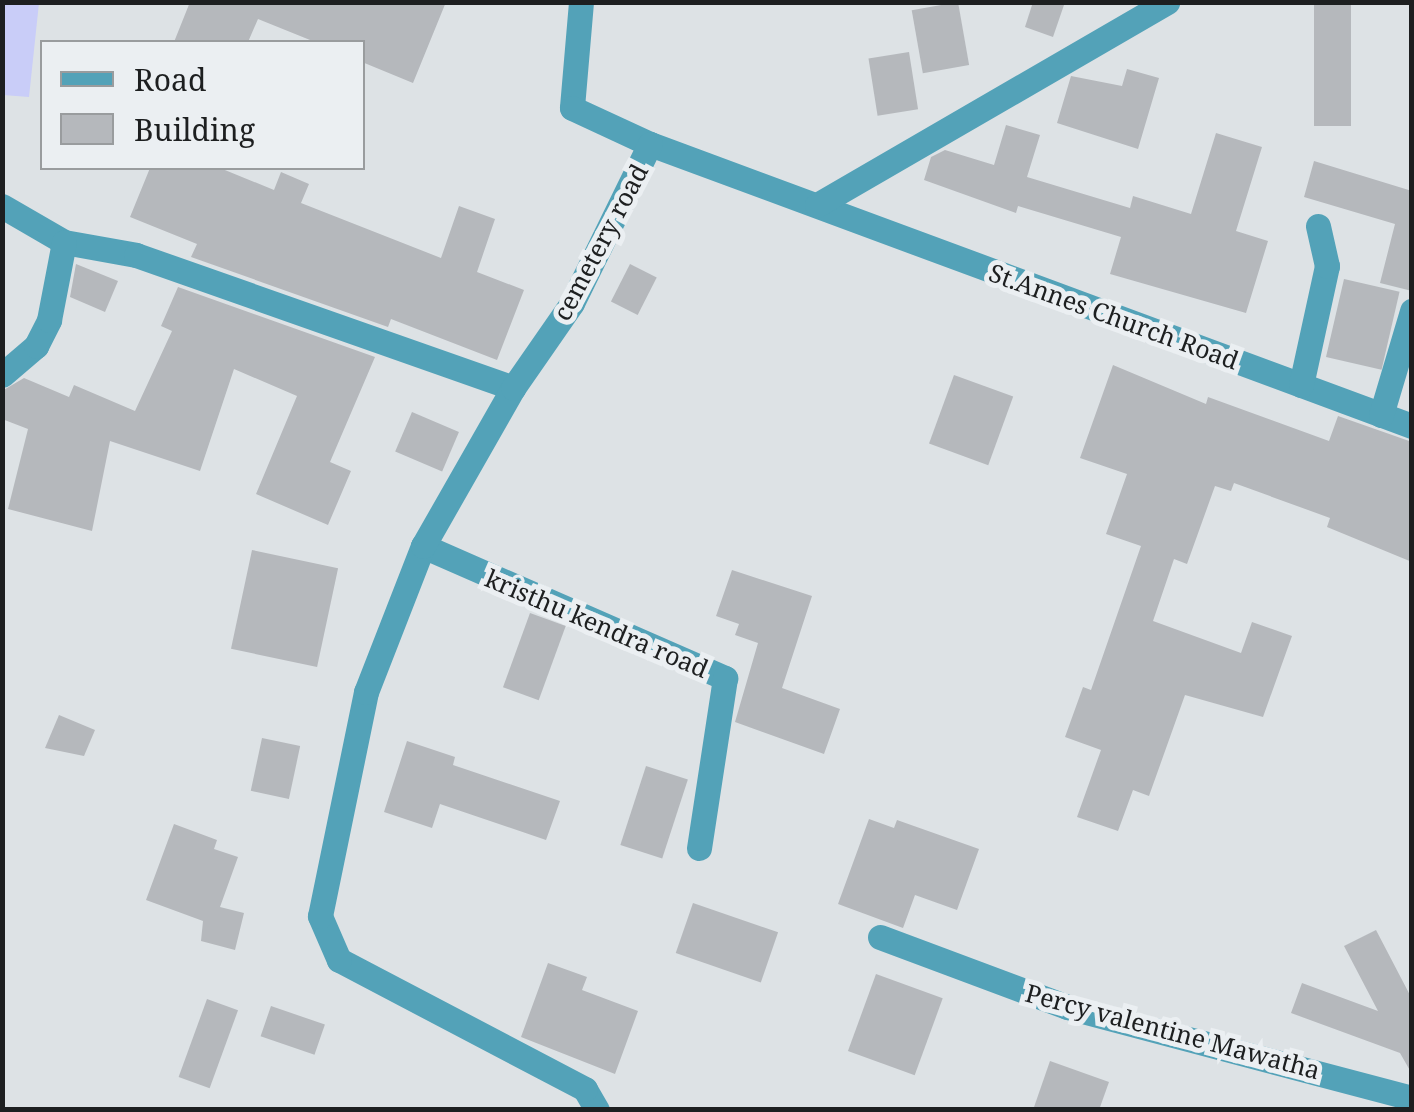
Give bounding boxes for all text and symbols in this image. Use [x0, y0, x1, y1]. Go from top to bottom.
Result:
legend [40, 40, 365, 170]
text: Road [134, 59, 206, 100]
text: Building [134, 109, 255, 150]
street label: cemetery road [546, 159, 654, 325]
street label: St.Annes Church Road [985, 257, 1243, 375]
street label: kristhu kendra road [481, 562, 713, 684]
street label: Percy valentine Mawatha [1022, 977, 1324, 1085]

